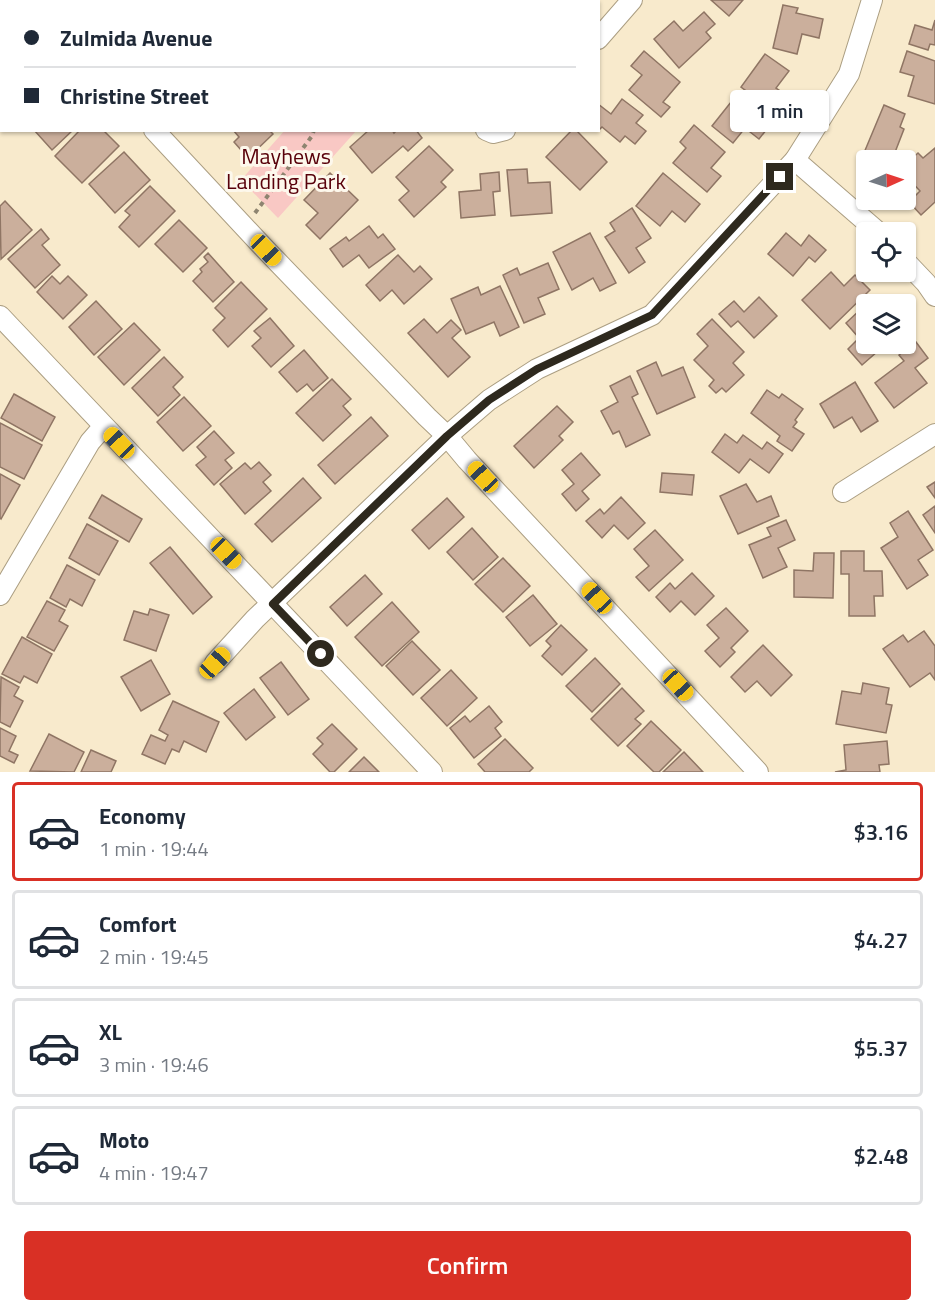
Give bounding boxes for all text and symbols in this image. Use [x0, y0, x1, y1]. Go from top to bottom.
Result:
text: Zulmida Avenue [60, 21, 212, 55]
text: Christine Street [60, 79, 209, 113]
callout: 1 min [730, 90, 830, 132]
text: 1 min [755, 95, 804, 126]
park label: Mayhews Landing Park [226, 139, 346, 198]
north arrow [856, 150, 916, 210]
map controls [856, 150, 916, 354]
route end [766, 163, 793, 190]
button: locate [856, 222, 916, 282]
car [247, 231, 285, 269]
button: layers [856, 294, 916, 354]
car [100, 424, 138, 462]
car [464, 458, 502, 496]
car [207, 534, 245, 572]
car [578, 579, 616, 617]
route start [307, 640, 334, 667]
car [196, 644, 234, 682]
car [659, 666, 697, 704]
text: Economy [99, 799, 186, 833]
icon: car [27, 805, 81, 859]
text: $3.16 [853, 815, 908, 849]
text: 1 min · 19:44 [99, 833, 209, 864]
text: Comfort [99, 907, 177, 941]
icon: car [27, 913, 81, 967]
text: $4.27 [853, 923, 908, 957]
text: 2 min · 19:45 [99, 941, 209, 972]
text: XL [99, 1015, 122, 1049]
icon: car [27, 1021, 81, 1075]
text: $5.37 [853, 1031, 908, 1065]
text: 3 min · 19:46 [99, 1049, 209, 1080]
text: Moto [99, 1123, 149, 1157]
icon: car [27, 1129, 81, 1183]
text: $2.48 [853, 1139, 908, 1173]
text: 4 min · 19:47 [99, 1157, 209, 1188]
button: Confirm [24, 1231, 911, 1300]

